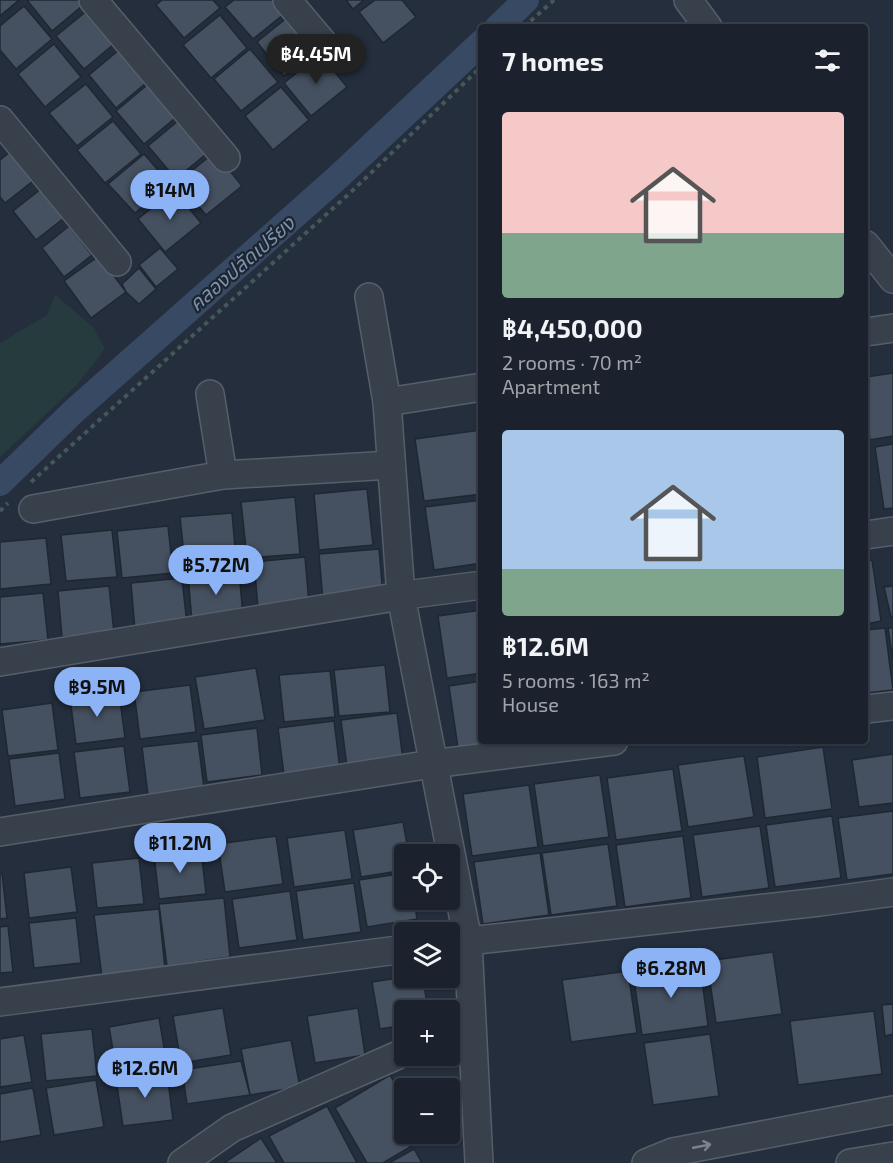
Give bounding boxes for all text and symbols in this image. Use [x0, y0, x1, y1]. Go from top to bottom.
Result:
pin: ฿4.45M [267, 34, 365, 85]
text: ฿4.45M [280, 41, 352, 65]
icon: filters [811, 44, 844, 77]
text: 7 homes [502, 45, 604, 76]
icon: home [619, 151, 727, 259]
pin: ฿14M [134, 170, 206, 221]
text: ฿14M [144, 177, 196, 201]
water label: คลองปลัดเปรียง [183, 210, 300, 315]
text: ฿4,450,000 [502, 312, 643, 343]
text: 2 rooms · 70 m² [502, 350, 642, 374]
text: Apartment [502, 374, 600, 398]
icon: home [619, 469, 727, 577]
pin: ฿5.72M [167, 545, 265, 596]
text: ฿5.72M [182, 552, 250, 576]
text: ฿12.6M [502, 630, 589, 661]
pin: ฿9.5M [55, 667, 139, 718]
text: 5 rooms · 163 m² [502, 668, 650, 692]
text: ฿9.5M [68, 674, 126, 698]
text: House [502, 692, 559, 716]
pin: ฿11.2M [131, 823, 229, 874]
text: ฿11.2M [148, 830, 212, 854]
map controls [394, 844, 460, 1144]
button: locate [394, 844, 460, 910]
button: layers [394, 922, 460, 988]
pin: ฿6.28M [622, 948, 720, 999]
text: ฿6.28M [636, 955, 706, 979]
button: + [394, 1000, 460, 1066]
pin: ฿12.6M [96, 1048, 194, 1099]
text: ฿12.6M [112, 1055, 178, 1079]
button: − [394, 1078, 460, 1144]
one-way arrow [692, 1140, 711, 1151]

